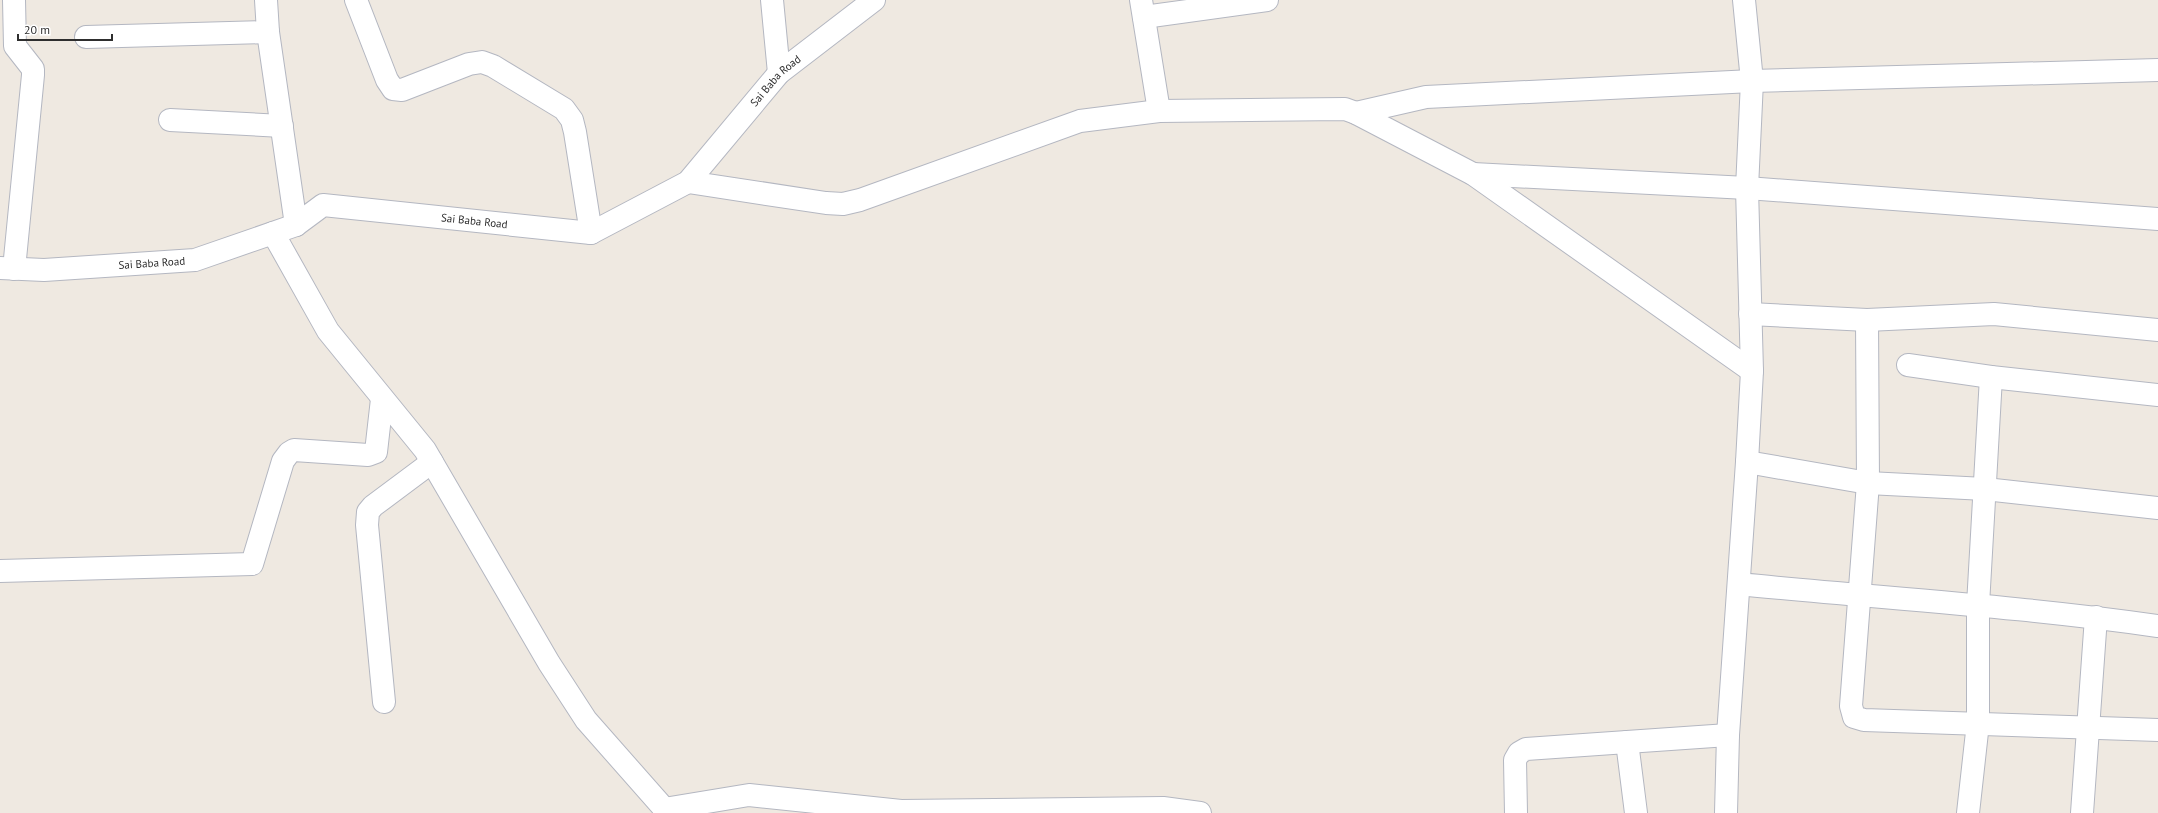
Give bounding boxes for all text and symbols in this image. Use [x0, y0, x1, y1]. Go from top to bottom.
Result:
scale bar [18, 16, 112, 42]
text: 20 m [24, 22, 50, 37]
street label: Sai Baba Road [747, 52, 804, 109]
street label: Sai Baba Road [440, 210, 508, 231]
street label: Sai Baba Road [118, 254, 186, 272]

